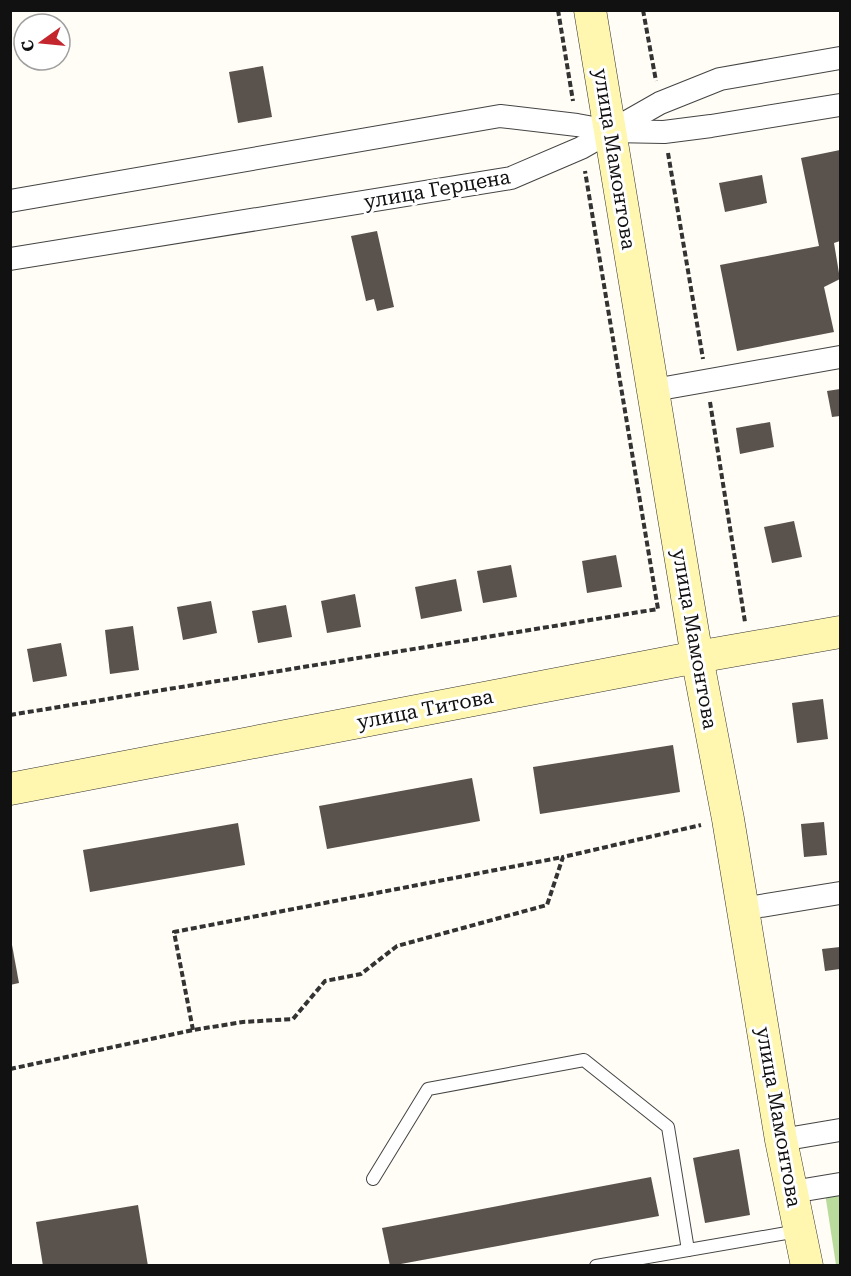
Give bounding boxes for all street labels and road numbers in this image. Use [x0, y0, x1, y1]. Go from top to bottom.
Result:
street label: улица Мамонтова [589, 67, 641, 251]
street label: улица Герцена [362, 164, 512, 214]
street label: улица Мамонтова [667, 547, 723, 731]
street label: улица Титова [355, 684, 495, 734]
street label: улица Мамонтова [751, 1025, 807, 1209]

